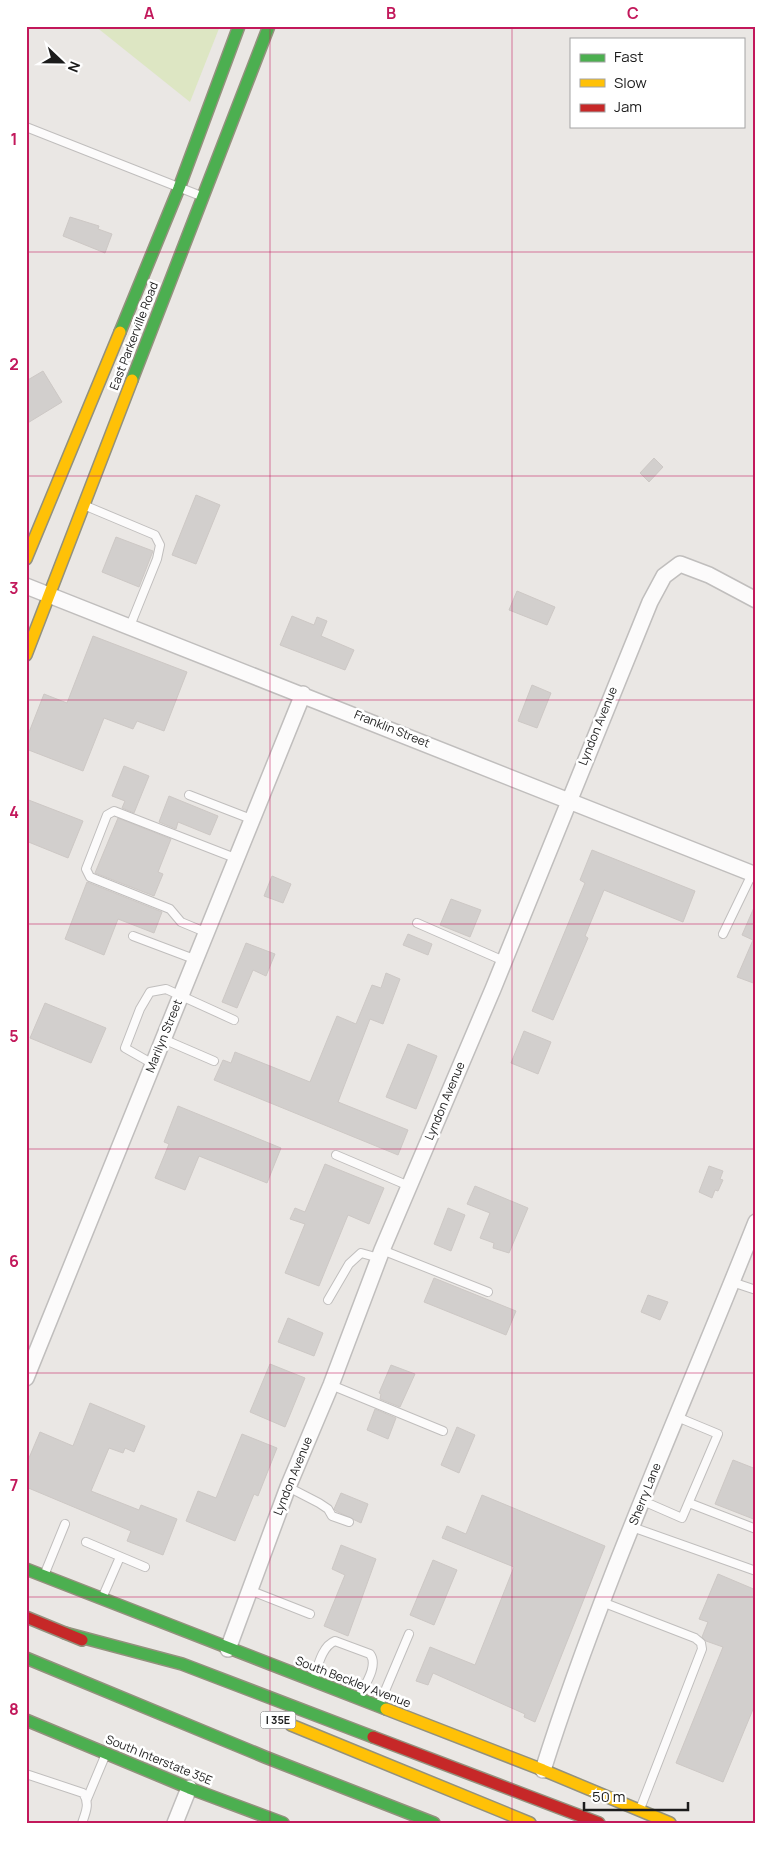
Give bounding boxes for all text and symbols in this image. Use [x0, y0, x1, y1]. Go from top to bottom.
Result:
text: A [144, 2, 155, 24]
text: B [386, 2, 396, 24]
text: C [627, 2, 639, 24]
north arrow [38, 38, 88, 88]
legend [570, 38, 744, 128]
text: Fast [614, 46, 643, 67]
text: N [64, 59, 85, 75]
text: Slow [614, 72, 647, 93]
text: Jam [614, 96, 642, 117]
text: 1 [10, 128, 18, 150]
street label: East Parkerville Road [105, 279, 162, 392]
text: 2 [9, 353, 19, 375]
text: 3 [9, 577, 19, 599]
street label: Lyndon Avenue [574, 684, 621, 768]
street label: Franklin Street [352, 706, 433, 752]
text: 4 [9, 801, 19, 823]
street label: Marilyn Street [141, 996, 186, 1075]
text: 5 [9, 1025, 19, 1047]
street label: Lyndon Avenue [420, 1059, 469, 1143]
text: 6 [9, 1250, 19, 1272]
street label: Lyndon Avenue [269, 1434, 316, 1518]
street label: Sherry Lane [624, 1460, 665, 1527]
text: 7 [10, 1474, 18, 1496]
street label: South Beckley Avenue [293, 1652, 413, 1711]
text: 8 [9, 1698, 19, 1720]
road number: I 35E [260, 1712, 296, 1728]
street label: South Interstate 35E [103, 1730, 215, 1789]
scale bar [584, 1779, 688, 1811]
text: 50 m [592, 1786, 626, 1807]

